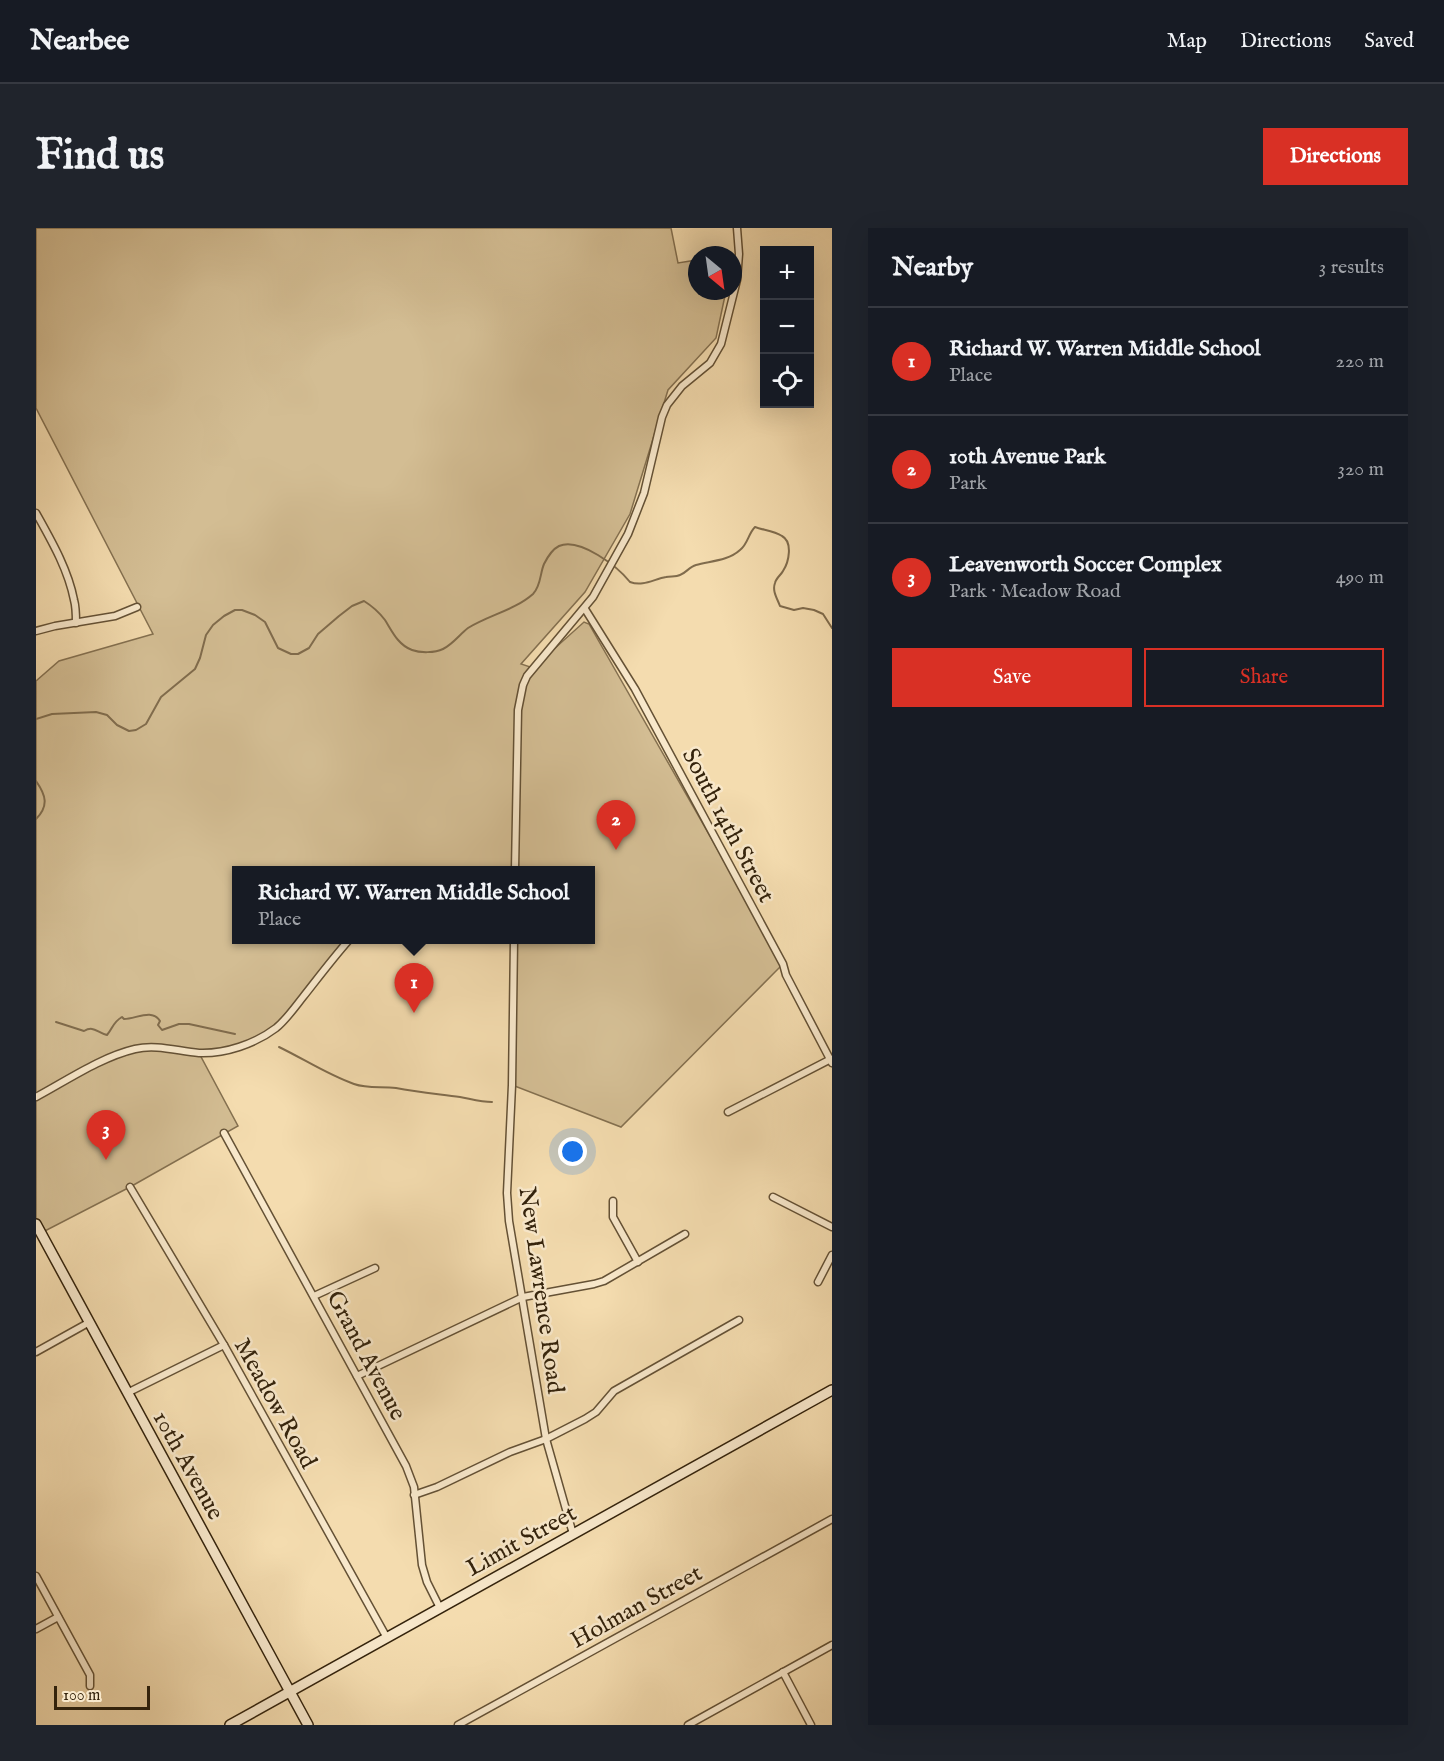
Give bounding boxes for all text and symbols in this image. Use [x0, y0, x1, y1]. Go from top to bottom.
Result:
text: Nearbee [30, 24, 129, 59]
text: Map [1167, 28, 1207, 55]
text: Directions [1240, 28, 1331, 55]
text: Saved [1364, 28, 1414, 55]
button: Directions [1263, 128, 1408, 185]
text: Find us [36, 130, 164, 183]
north arrow [688, 246, 742, 300]
map controls [760, 246, 814, 408]
button: + [760, 246, 814, 300]
text: Nearby [892, 251, 973, 284]
text: 3 results [1319, 255, 1384, 280]
button: − [760, 300, 814, 354]
text: Richard W. Warren Middle School [949, 335, 1261, 363]
text: 1 [908, 349, 915, 374]
text: 220 m [1336, 349, 1384, 374]
button: locate [760, 354, 814, 408]
text: Place [949, 363, 992, 388]
text: 10th Avenue Park [949, 443, 1106, 471]
text: 2 [907, 457, 916, 482]
text: 320 m [1338, 457, 1384, 482]
text: Park [949, 471, 987, 496]
text: Leavenworth Soccer Complex [949, 551, 1222, 579]
text: 3 [908, 565, 915, 590]
text: 490 m [1336, 565, 1384, 590]
text: Park · Meadow Road [949, 579, 1121, 604]
button: Save [892, 648, 1132, 707]
button: Share [1144, 648, 1384, 707]
street label: South 14th Street [674, 743, 781, 908]
pin: 2 [596, 800, 636, 850]
popup [232, 866, 595, 944]
text: Richard W. Warren Middle School [258, 879, 569, 907]
text: Place [258, 907, 301, 932]
pin: 1 [394, 964, 434, 1013]
pin: 3 [86, 1110, 126, 1160]
your location [558, 1137, 587, 1166]
street label: New Lawrence Road [511, 1185, 570, 1396]
street label: Grand Avenue [319, 1286, 413, 1426]
street label: Meadow Road [226, 1333, 323, 1475]
street label: 10th Avenue [145, 1406, 230, 1526]
street label: Limit Street [461, 1498, 582, 1584]
street label: Holman Street [565, 1558, 708, 1656]
scale bar [54, 1683, 150, 1710]
text: 100 m [63, 1686, 100, 1706]

